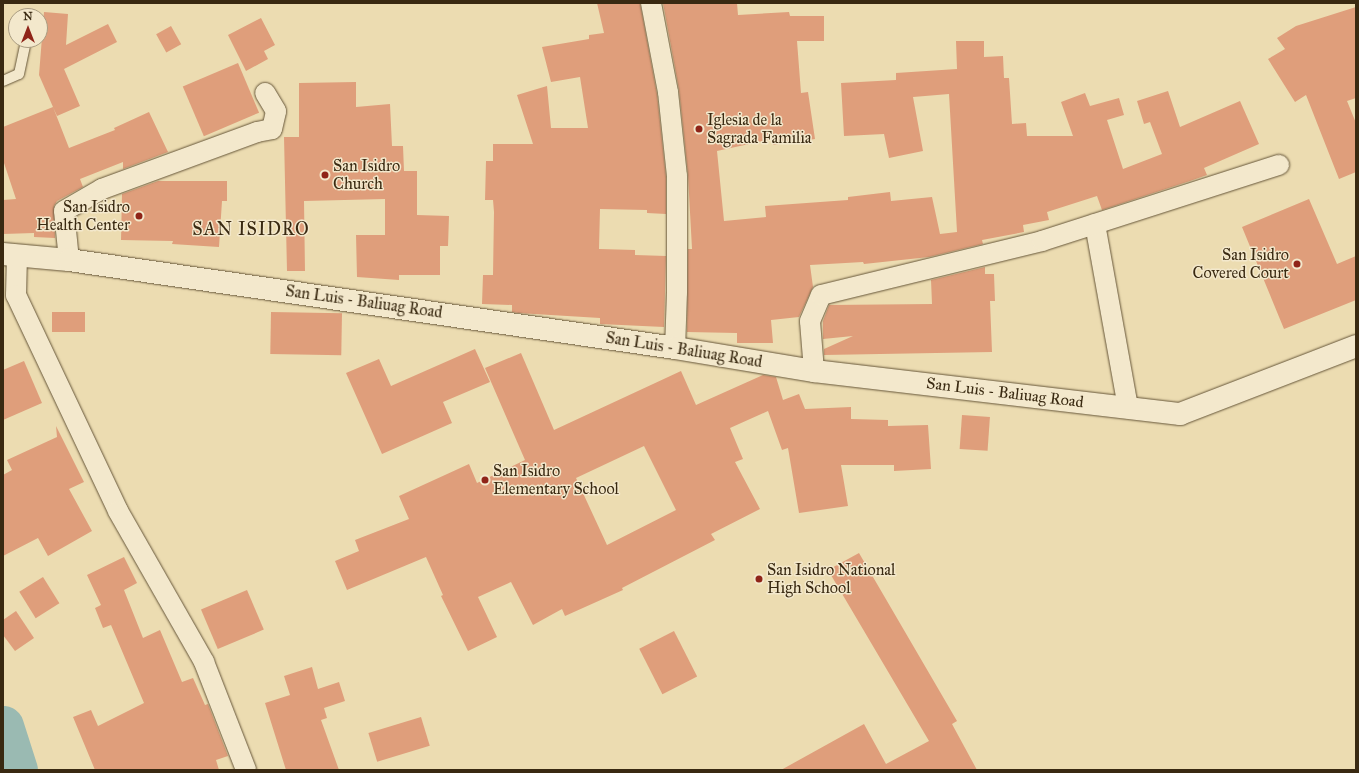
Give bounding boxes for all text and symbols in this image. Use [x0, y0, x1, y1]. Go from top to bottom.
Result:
north arrow [8, 8, 48, 48]
text: N [23, 10, 33, 23]
place label: Iglesia de la Sagrada Familia [707, 110, 812, 148]
marker: Iglesia de la Sagrada Familia [694, 124, 704, 134]
place label: San Isidro Church [333, 156, 400, 194]
marker: San Isidro Church [320, 170, 330, 180]
place label: San Isidro Health Center [36, 197, 130, 235]
marker: San Isidro Health Center [133, 210, 145, 222]
district label: SAN ISIDRO [192, 218, 310, 240]
place label: San Isidro Covered Court [1193, 245, 1289, 283]
marker: San Isidro Covered Court [1292, 259, 1302, 269]
street label: San Luis - Baliuag Road [284, 281, 444, 323]
street label: San Luis - Baliuag Road [604, 328, 764, 372]
street label: San Luis - Baliuag Road [925, 374, 1085, 412]
place label: San Isidro Elementary School [493, 461, 619, 499]
marker: San Isidro Elementary School [480, 475, 490, 485]
place label: San Isidro National High School [767, 560, 895, 598]
marker: San Isidro National High School [754, 574, 764, 584]

